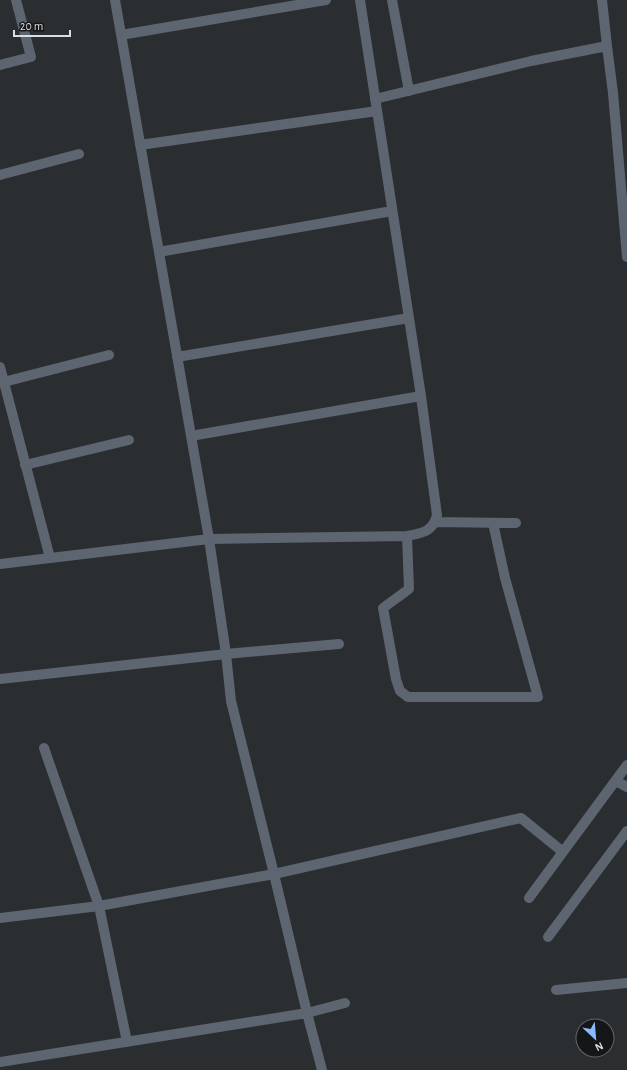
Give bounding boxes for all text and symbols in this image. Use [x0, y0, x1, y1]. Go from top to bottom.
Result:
scale bar [14, 12, 70, 38]
text: 20 m [20, 20, 43, 32]
north arrow [575, 1018, 615, 1058]
text: N [593, 1040, 605, 1053]

